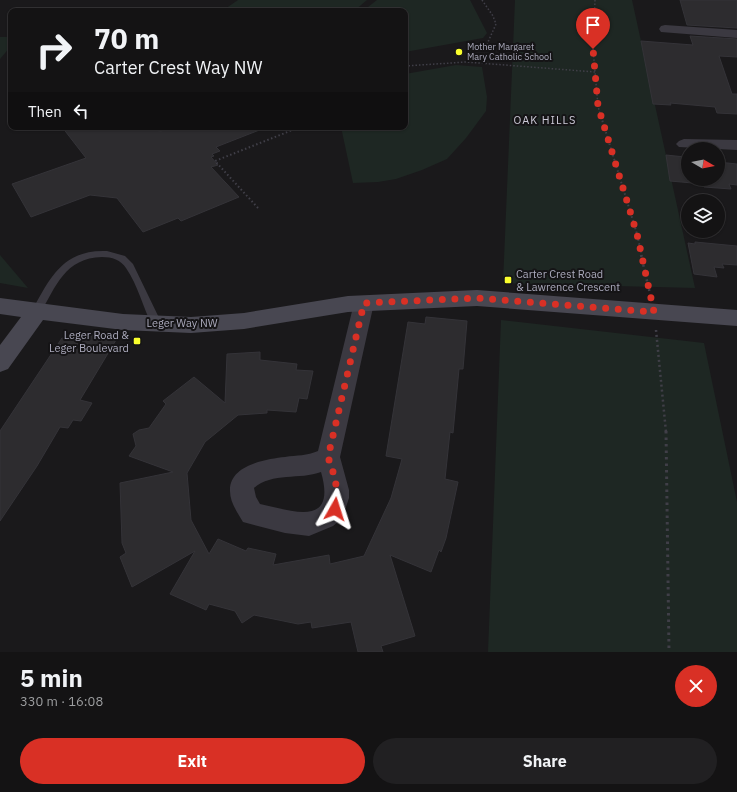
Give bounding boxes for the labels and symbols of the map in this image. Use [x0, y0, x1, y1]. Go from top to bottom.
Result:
pin [576, 8, 610, 49]
place label: Mother Margaret Mary Catholic School [467, 41, 552, 62]
marker: Mother Margaret Mary Catholic School [454, 47, 464, 57]
district label: OAK HILLS [514, 113, 576, 127]
north arrow [681, 142, 725, 186]
place label: Carter Crest Road & Lawrence Crescent [516, 267, 620, 294]
marker: Carter Crest Road & Lawrence Crescent [503, 275, 513, 285]
street label: Leger Way NW [146, 316, 218, 330]
place label: Leger Road & Leger Boulevard [49, 328, 129, 355]
marker: Leger Road & Leger Boulevard [132, 336, 142, 346]
position arrow [314, 488, 356, 530]

